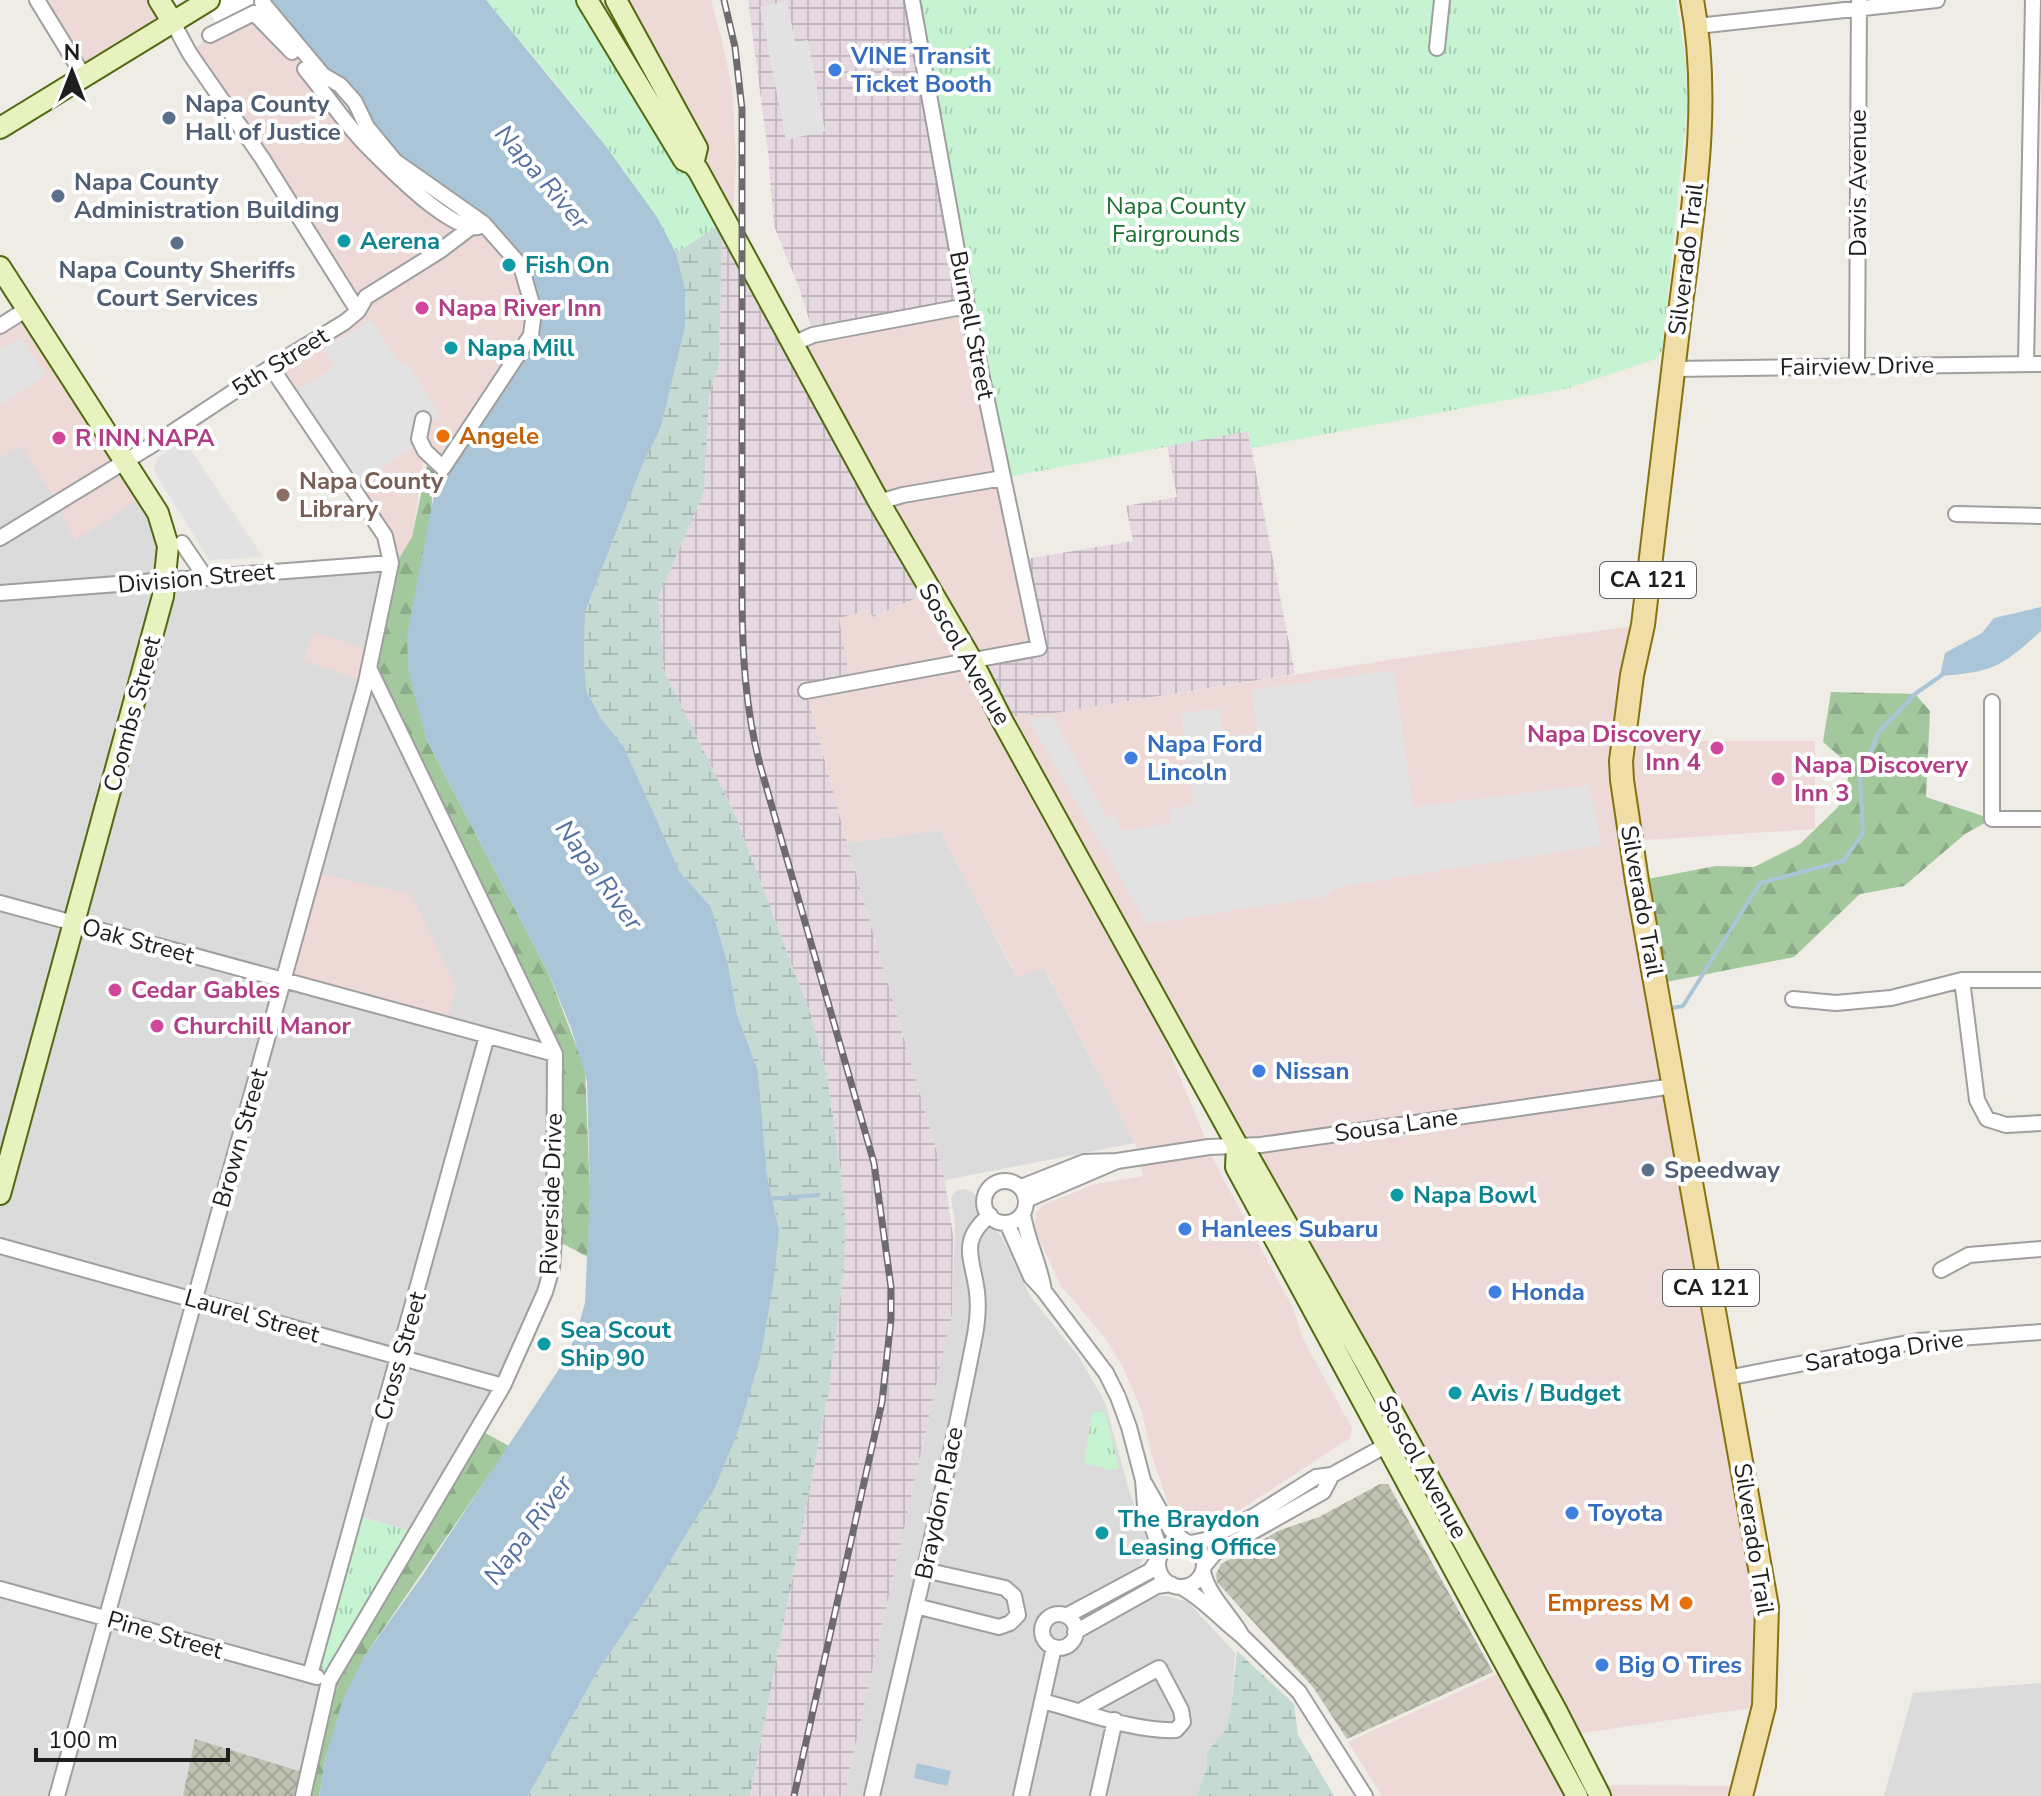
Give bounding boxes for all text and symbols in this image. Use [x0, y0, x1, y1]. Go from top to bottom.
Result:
north arrow [32, 32, 112, 112]
text: N [64, 38, 80, 68]
place label: VINE Transit Ticket Booth [850, 40, 992, 100]
marker: VINE Transit Ticket Booth [826, 61, 844, 79]
place label: Napa County Hall of Justice [185, 88, 341, 148]
marker: Napa County Hall of Justice [160, 109, 178, 127]
street label: Davis Avenue [1842, 109, 1874, 257]
water label: Napa River [487, 117, 598, 237]
place label: Napa County Administration Building [74, 166, 340, 226]
street label: Silverado Trail [1661, 181, 1711, 337]
marker: Napa County Administration Building [49, 187, 67, 205]
park label: Napa County Fairgrounds [1106, 190, 1247, 250]
place label: Aerena [360, 225, 440, 257]
marker: Aerena [335, 232, 353, 250]
marker: Napa County Sheriffs Court Services [168, 234, 186, 252]
street label: Burnell Street [942, 248, 1002, 403]
place label: Fish On [525, 249, 610, 281]
place label: Napa County Sheriffs Court Services [58, 254, 296, 314]
marker: Fish On [500, 256, 518, 274]
place label: Napa River Inn [438, 292, 602, 324]
marker: Napa River Inn [413, 299, 431, 317]
street label: 5th Street [226, 319, 335, 404]
place label: Napa Mill [467, 332, 575, 364]
marker: Napa Mill [442, 339, 460, 357]
street label: Fairview Drive [1780, 349, 1934, 383]
place label: Angele [459, 420, 539, 452]
place label: R INN NAPA [75, 422, 215, 454]
marker: Angele [434, 427, 452, 445]
marker: R INN NAPA [50, 429, 68, 447]
place label: Napa County Library [299, 465, 444, 525]
marker: Napa County Library [274, 486, 292, 504]
street label: Division Street [116, 555, 276, 601]
road number: CA 121 [1600, 562, 1696, 598]
street label: Soscol Avenue [911, 577, 1019, 731]
street label: Coombs Street [96, 632, 168, 795]
place label: Napa Discovery Inn 4 [1527, 718, 1701, 778]
place label: Napa Ford Lincoln [1147, 728, 1263, 788]
marker: Napa Discovery Inn 4 [1708, 739, 1726, 757]
marker: Napa Ford Lincoln [1122, 749, 1140, 767]
place label: Napa Discovery Inn 3 [1794, 749, 1968, 809]
marker: Napa Discovery Inn 3 [1769, 770, 1787, 788]
water label: Napa River [547, 813, 651, 938]
street label: Silverado Trail [1613, 823, 1671, 979]
street label: Oak Street [78, 911, 198, 971]
place label: Cedar Gables [131, 974, 280, 1006]
marker: Cedar Gables [106, 981, 124, 999]
place label: Churchill Manor [173, 1010, 352, 1042]
marker: Churchill Manor [148, 1017, 166, 1035]
place label: Nissan [1275, 1055, 1350, 1087]
marker: Nissan [1250, 1062, 1268, 1080]
street label: Brown Street [205, 1064, 275, 1211]
street label: Sousa Lane [1332, 1101, 1460, 1149]
street label: Riverside Drive [532, 1112, 570, 1276]
place label: Speedway [1664, 1154, 1780, 1186]
marker: Speedway [1639, 1161, 1657, 1179]
place label: Napa Bowl [1413, 1179, 1537, 1211]
marker: Napa Bowl [1388, 1186, 1406, 1204]
place label: Hanlees Subaru [1201, 1213, 1378, 1245]
marker: Hanlees Subaru [1176, 1220, 1194, 1238]
road number: CA 121 [1663, 1270, 1759, 1306]
place label: Honda [1511, 1276, 1585, 1308]
street label: Laurel Street [181, 1281, 324, 1351]
marker: Honda [1486, 1283, 1504, 1301]
street label: Cross Street [366, 1287, 434, 1424]
place label: Sea Scout Ship 90 [560, 1314, 672, 1374]
street label: Saratoga Drive [1802, 1323, 1966, 1379]
marker: Sea Scout Ship 90 [535, 1335, 553, 1353]
place label: Avis / Budget [1471, 1377, 1621, 1409]
marker: Avis / Budget [1446, 1384, 1464, 1402]
street label: Soscol Avenue [1371, 1390, 1475, 1544]
street label: Braydon Place [907, 1424, 971, 1582]
street label: Silverado Trail [1726, 1461, 1782, 1617]
water label: Napa River [475, 1468, 581, 1592]
place label: Toyota [1588, 1497, 1663, 1529]
place label: The Braydon Leasing Office [1118, 1503, 1276, 1563]
marker: Toyota [1563, 1504, 1581, 1522]
marker: The Braydon Leasing Office [1093, 1524, 1111, 1542]
place label: Empress M [1547, 1587, 1670, 1619]
marker: Empress M [1677, 1594, 1695, 1612]
street label: Pine Street [103, 1603, 227, 1667]
place label: Big O Tires [1618, 1649, 1742, 1681]
marker: Big O Tires [1593, 1656, 1611, 1674]
scale bar [36, 1712, 228, 1762]
text: 100 m [48, 1724, 118, 1756]

